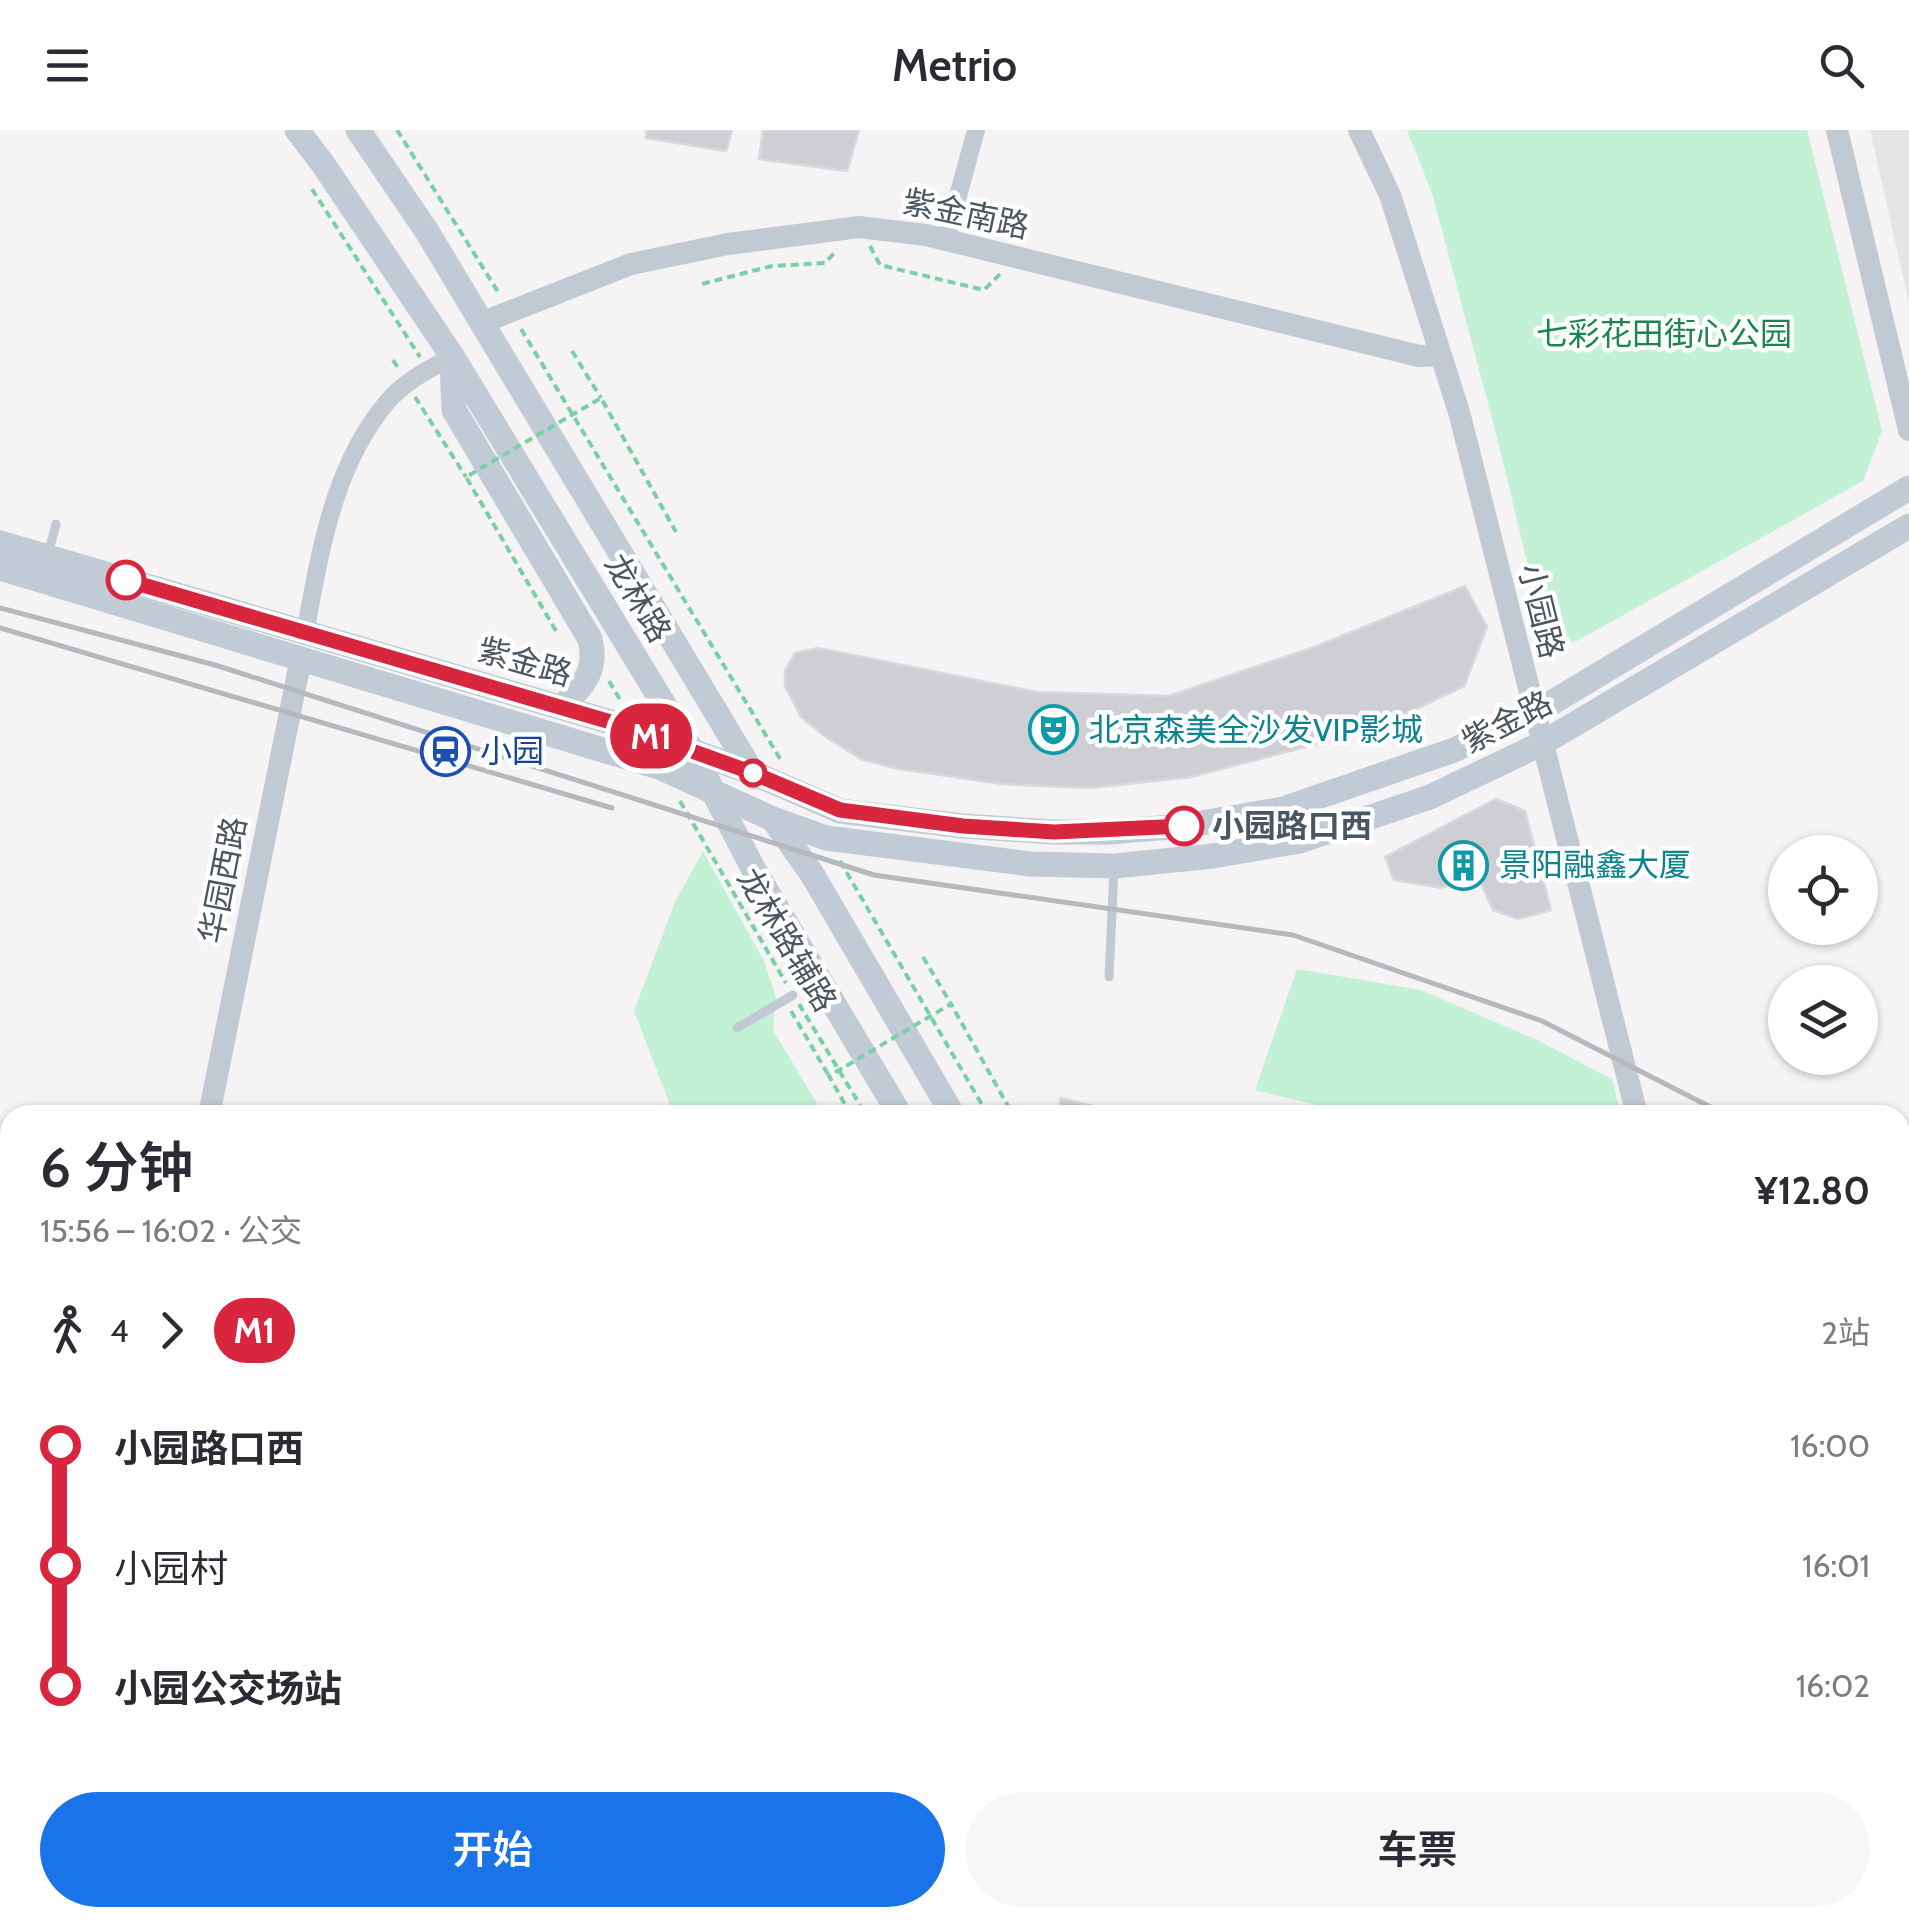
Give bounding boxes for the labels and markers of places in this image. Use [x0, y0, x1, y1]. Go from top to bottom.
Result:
unlabelled marker [107, 561, 145, 599]
theatre icon: 北京森美全沙发VIP影城 [1028, 704, 1080, 756]
place label: 北京森美全沙发VIP影城 [1089, 710, 1423, 749]
station icon: 小园 [419, 725, 471, 777]
place label: 小园 [480, 731, 544, 770]
unlabelled marker [740, 760, 766, 786]
place label: 小园路口西 [1212, 806, 1372, 845]
marker: 小园路口西 [1165, 807, 1203, 845]
building icon: 景阳融鑫大厦 [1438, 839, 1490, 891]
place label: 景阳融鑫大厦 [1499, 845, 1691, 884]

